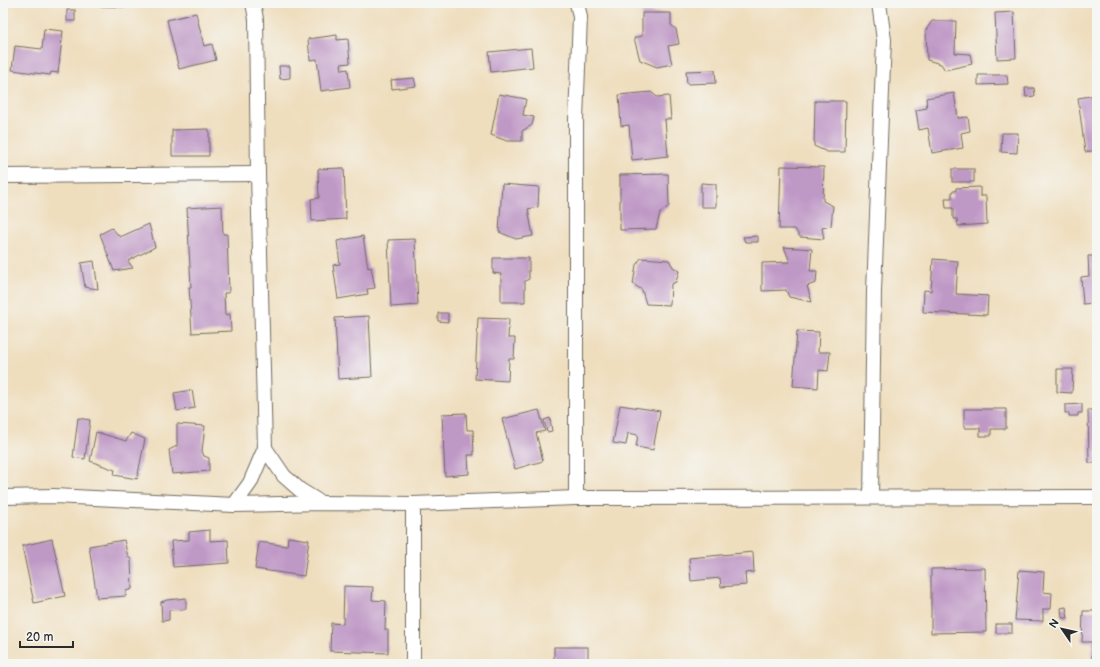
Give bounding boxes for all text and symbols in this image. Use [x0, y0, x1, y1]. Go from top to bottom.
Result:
north arrow [1042, 609, 1082, 649]
text: N [1046, 617, 1062, 631]
scale bar [20, 623, 73, 649]
text: 20 m [26, 630, 53, 645]

